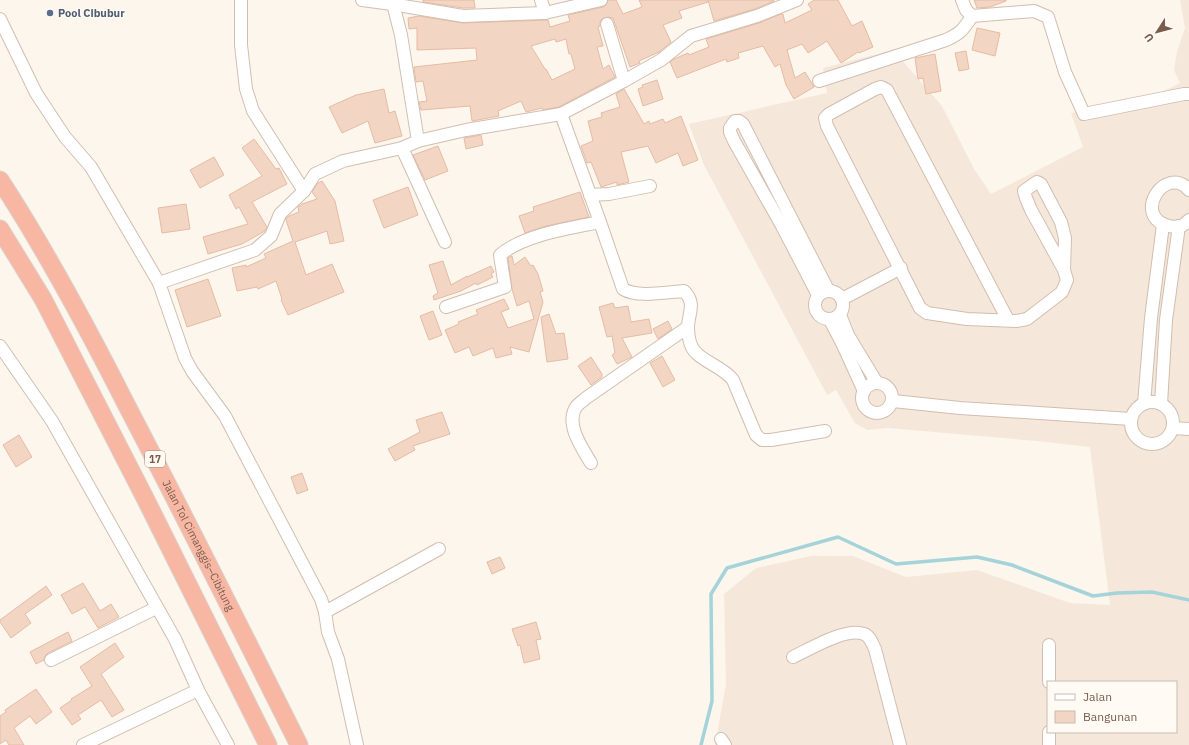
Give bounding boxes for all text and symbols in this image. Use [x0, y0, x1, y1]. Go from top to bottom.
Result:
place label: Pool Cibubur [58, 6, 125, 20]
marker: Pool Cibubur [45, 8, 55, 18]
north arrow [1137, 12, 1177, 52]
text: U [1141, 31, 1157, 45]
road number: 17 [145, 451, 165, 467]
street label: Jalan Tol Cimanggis–Cibitung [159, 477, 238, 613]
legend [1047, 681, 1177, 733]
text: Jalan [1083, 689, 1112, 704]
text: Bangunan [1083, 709, 1137, 724]

